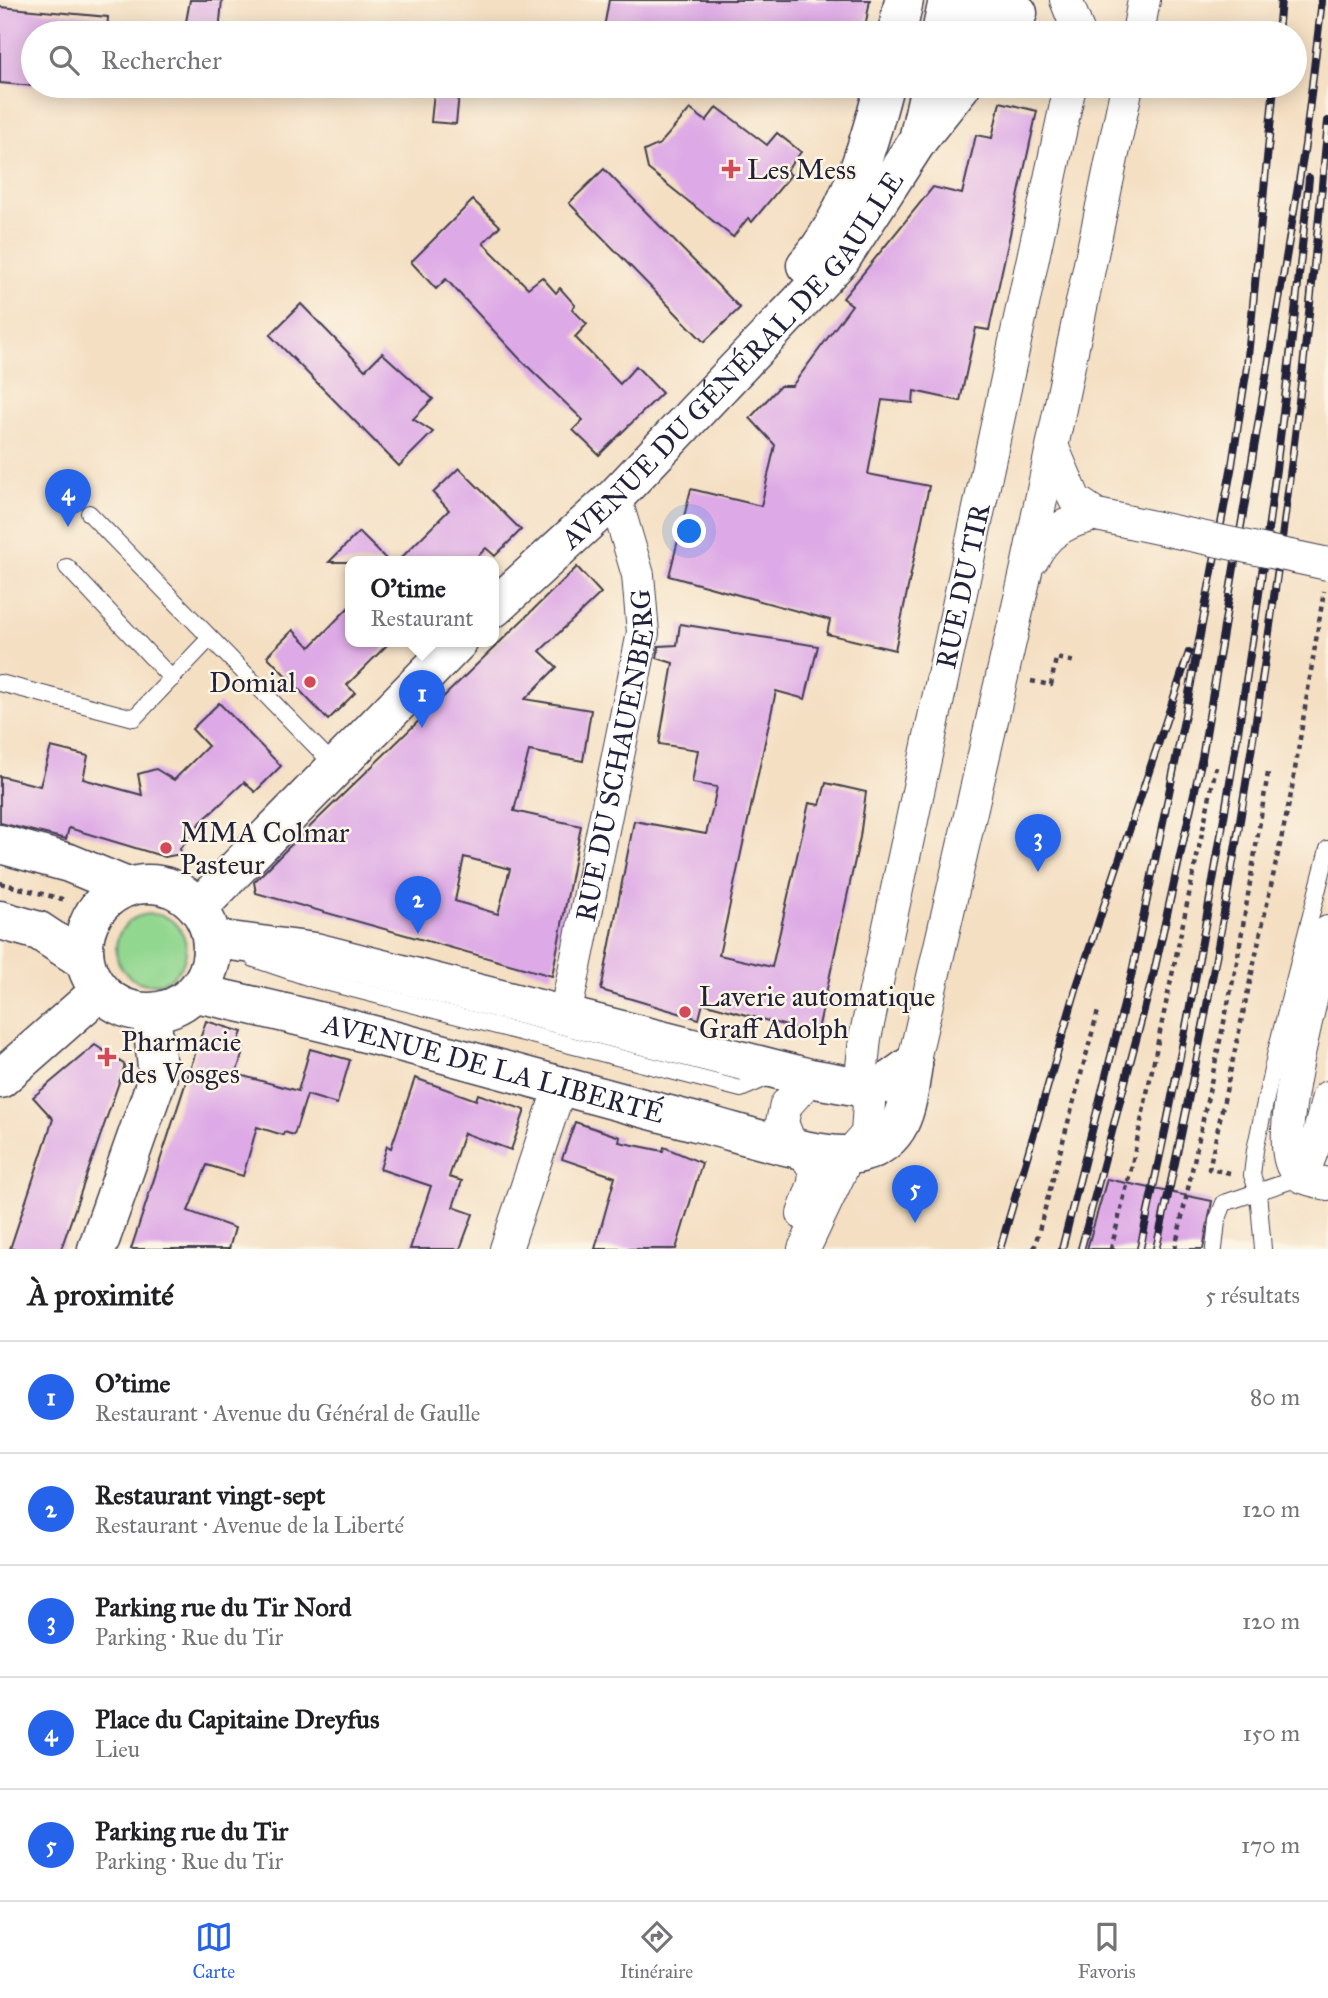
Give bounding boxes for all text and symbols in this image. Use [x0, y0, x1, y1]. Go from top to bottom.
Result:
search box [21, 21, 1307, 98]
icon: search [45, 41, 83, 79]
text: Rechercher [101, 44, 222, 76]
place label: Les Mess [747, 152, 856, 187]
marker: Les Mess [721, 159, 741, 179]
street label: AVENUE DU GÉNÉRAL DE GAULLE [553, 165, 911, 557]
pin: 4 [45, 469, 91, 527]
street label: RUE DU TIR [928, 499, 998, 672]
your location [672, 514, 706, 548]
popup [345, 556, 499, 647]
text: O'time [371, 572, 446, 604]
street label: RUE DU SCHAUENBERG [568, 588, 662, 924]
text: Restaurant [371, 604, 473, 632]
place label: Domial [209, 665, 296, 700]
pin: 1 [399, 670, 445, 728]
marker: Domial [302, 674, 318, 690]
pin: 3 [1015, 814, 1061, 872]
place label: MMA Colmar Pasteur [180, 815, 350, 882]
marker: MMA Colmar Pasteur [158, 840, 174, 856]
pin: 2 [395, 876, 441, 934]
place label: Laverie automatique Graff Adolph [699, 979, 935, 1046]
marker: Laverie automatique Graff Adolph [677, 1004, 693, 1020]
street label: AVENUE DE LA LIBERTÉ [318, 1006, 668, 1131]
place label: Pharmacie des Vosges [121, 1024, 241, 1091]
marker: Pharmacie des Vosges [99, 1049, 115, 1065]
pin: 5 [892, 1165, 938, 1223]
text: À proximité [28, 1277, 174, 1313]
text: 5 résultats [1205, 1281, 1300, 1309]
text: O'time [95, 1367, 170, 1399]
text: 1 [46, 1383, 56, 1411]
text: 80 m [1250, 1383, 1300, 1411]
text: Restaurant · Avenue du Général de Gaulle [95, 1399, 480, 1427]
text: Restaurant vingt-sept [95, 1479, 325, 1511]
text: 2 [45, 1495, 57, 1523]
text: 120 m [1242, 1495, 1300, 1523]
text: Restaurant · Avenue de la Liberté [95, 1511, 404, 1539]
text: Parking rue du Tir Nord [95, 1591, 351, 1623]
text: 3 [46, 1607, 56, 1635]
text: 120 m [1242, 1607, 1300, 1635]
text: Parking · Rue du Tir [95, 1623, 283, 1651]
text: Place du Capitaine Dreyfus [95, 1703, 379, 1735]
text: 4 [45, 1719, 57, 1747]
text: 150 m [1243, 1719, 1300, 1747]
text: Lieu [95, 1735, 140, 1763]
text: Parking rue du Tir [95, 1815, 288, 1847]
text: 5 [46, 1831, 56, 1859]
text: 170 m [1241, 1831, 1300, 1859]
text: Parking · Rue du Tir [95, 1847, 283, 1875]
tab: Carte [192, 1918, 235, 1983]
tab: Itinéraire [620, 1918, 693, 1983]
tab: Favoris [1078, 1918, 1136, 1983]

